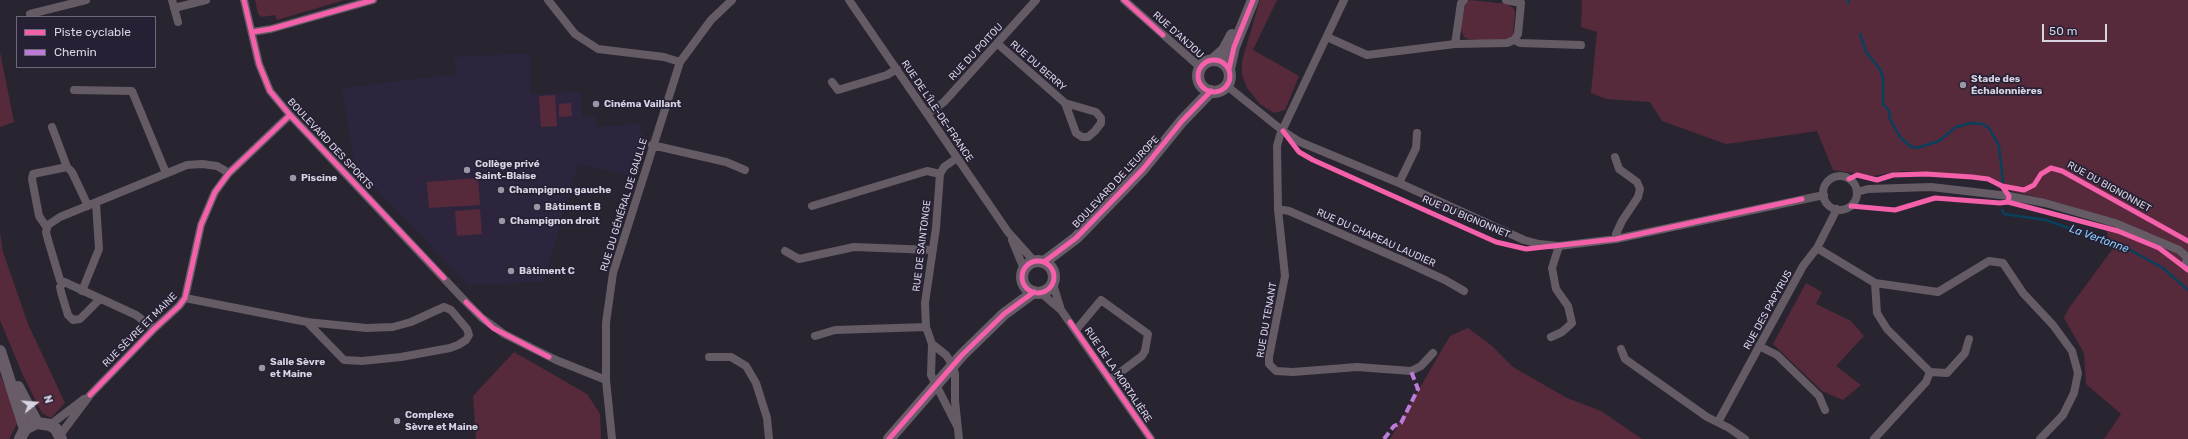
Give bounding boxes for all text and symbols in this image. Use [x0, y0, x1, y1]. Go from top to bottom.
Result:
street label: RUE D'ANJOU [1150, 9, 1206, 61]
legend [16, 16, 156, 68]
scale bar [2044, 16, 2109, 42]
street label: RUE DU POITOU [946, 21, 1006, 83]
text: 50 m [2049, 24, 2077, 38]
text: Piste cyclable [54, 25, 131, 39]
street label: RUE DU BERRY [1007, 38, 1069, 94]
text: Chemin [54, 45, 97, 59]
street label: RUE DE L'ÎLE-DE-FRANCE [899, 58, 975, 164]
place label: Stade des Échalonnières [1971, 73, 2042, 96]
marker: Stade des Échalonnières [1958, 80, 1968, 90]
street label: BOULEVARD DES SPORTS [285, 96, 375, 192]
place label: Cinéma Vaillant [604, 98, 681, 110]
marker: Cinéma Vaillant [591, 99, 601, 109]
street label: BOULEVARD DE L'EUROPE [1070, 133, 1162, 231]
street label: RUE DU GÉNÉRAL DE GAULLE [598, 137, 650, 273]
place label: Collège privé Saint-Blaise [475, 158, 540, 182]
street label: RUE DU BIGNONNET [2065, 159, 2153, 215]
marker: Collège privé Saint-Blaise [462, 165, 472, 175]
place label: Piscine [301, 172, 337, 184]
marker: Piscine [288, 173, 298, 183]
place label: Champignon gauche [509, 184, 611, 196]
marker: Champignon gauche [496, 185, 506, 195]
street label: RUE DU BIGNONNET [1420, 193, 1512, 241]
street label: RUE DE SAINTONGE [910, 200, 934, 292]
place label: Bâtiment B [545, 201, 601, 213]
marker: Bâtiment B [532, 202, 542, 212]
street label: RUE DU CHAPEAU LAUDIER [1315, 206, 1437, 270]
place label: Champignon droit [510, 215, 600, 227]
marker: Champignon droit [497, 216, 507, 226]
water label: La Vertonne [2067, 222, 2131, 256]
place label: Bâtiment C [519, 265, 575, 277]
marker: Bâtiment C [506, 266, 516, 276]
street label: RUE DES PAPYRUS [1741, 268, 1795, 352]
street label: RUE DU TENANT [1254, 281, 1280, 359]
street label: RUE SÈVRE ET MAINE [100, 290, 180, 370]
street label: RUE DE LA MORTALIÈRE [1082, 325, 1154, 425]
place label: Salle Sèvre et Maine [270, 356, 325, 380]
marker: Salle Sèvre et Maine [257, 363, 267, 373]
north arrow [16, 383, 56, 423]
text: N [41, 394, 55, 405]
place label: Complexe Sèvre et Maine [405, 409, 478, 432]
marker: Complexe Sèvre et Maine [392, 416, 402, 426]

